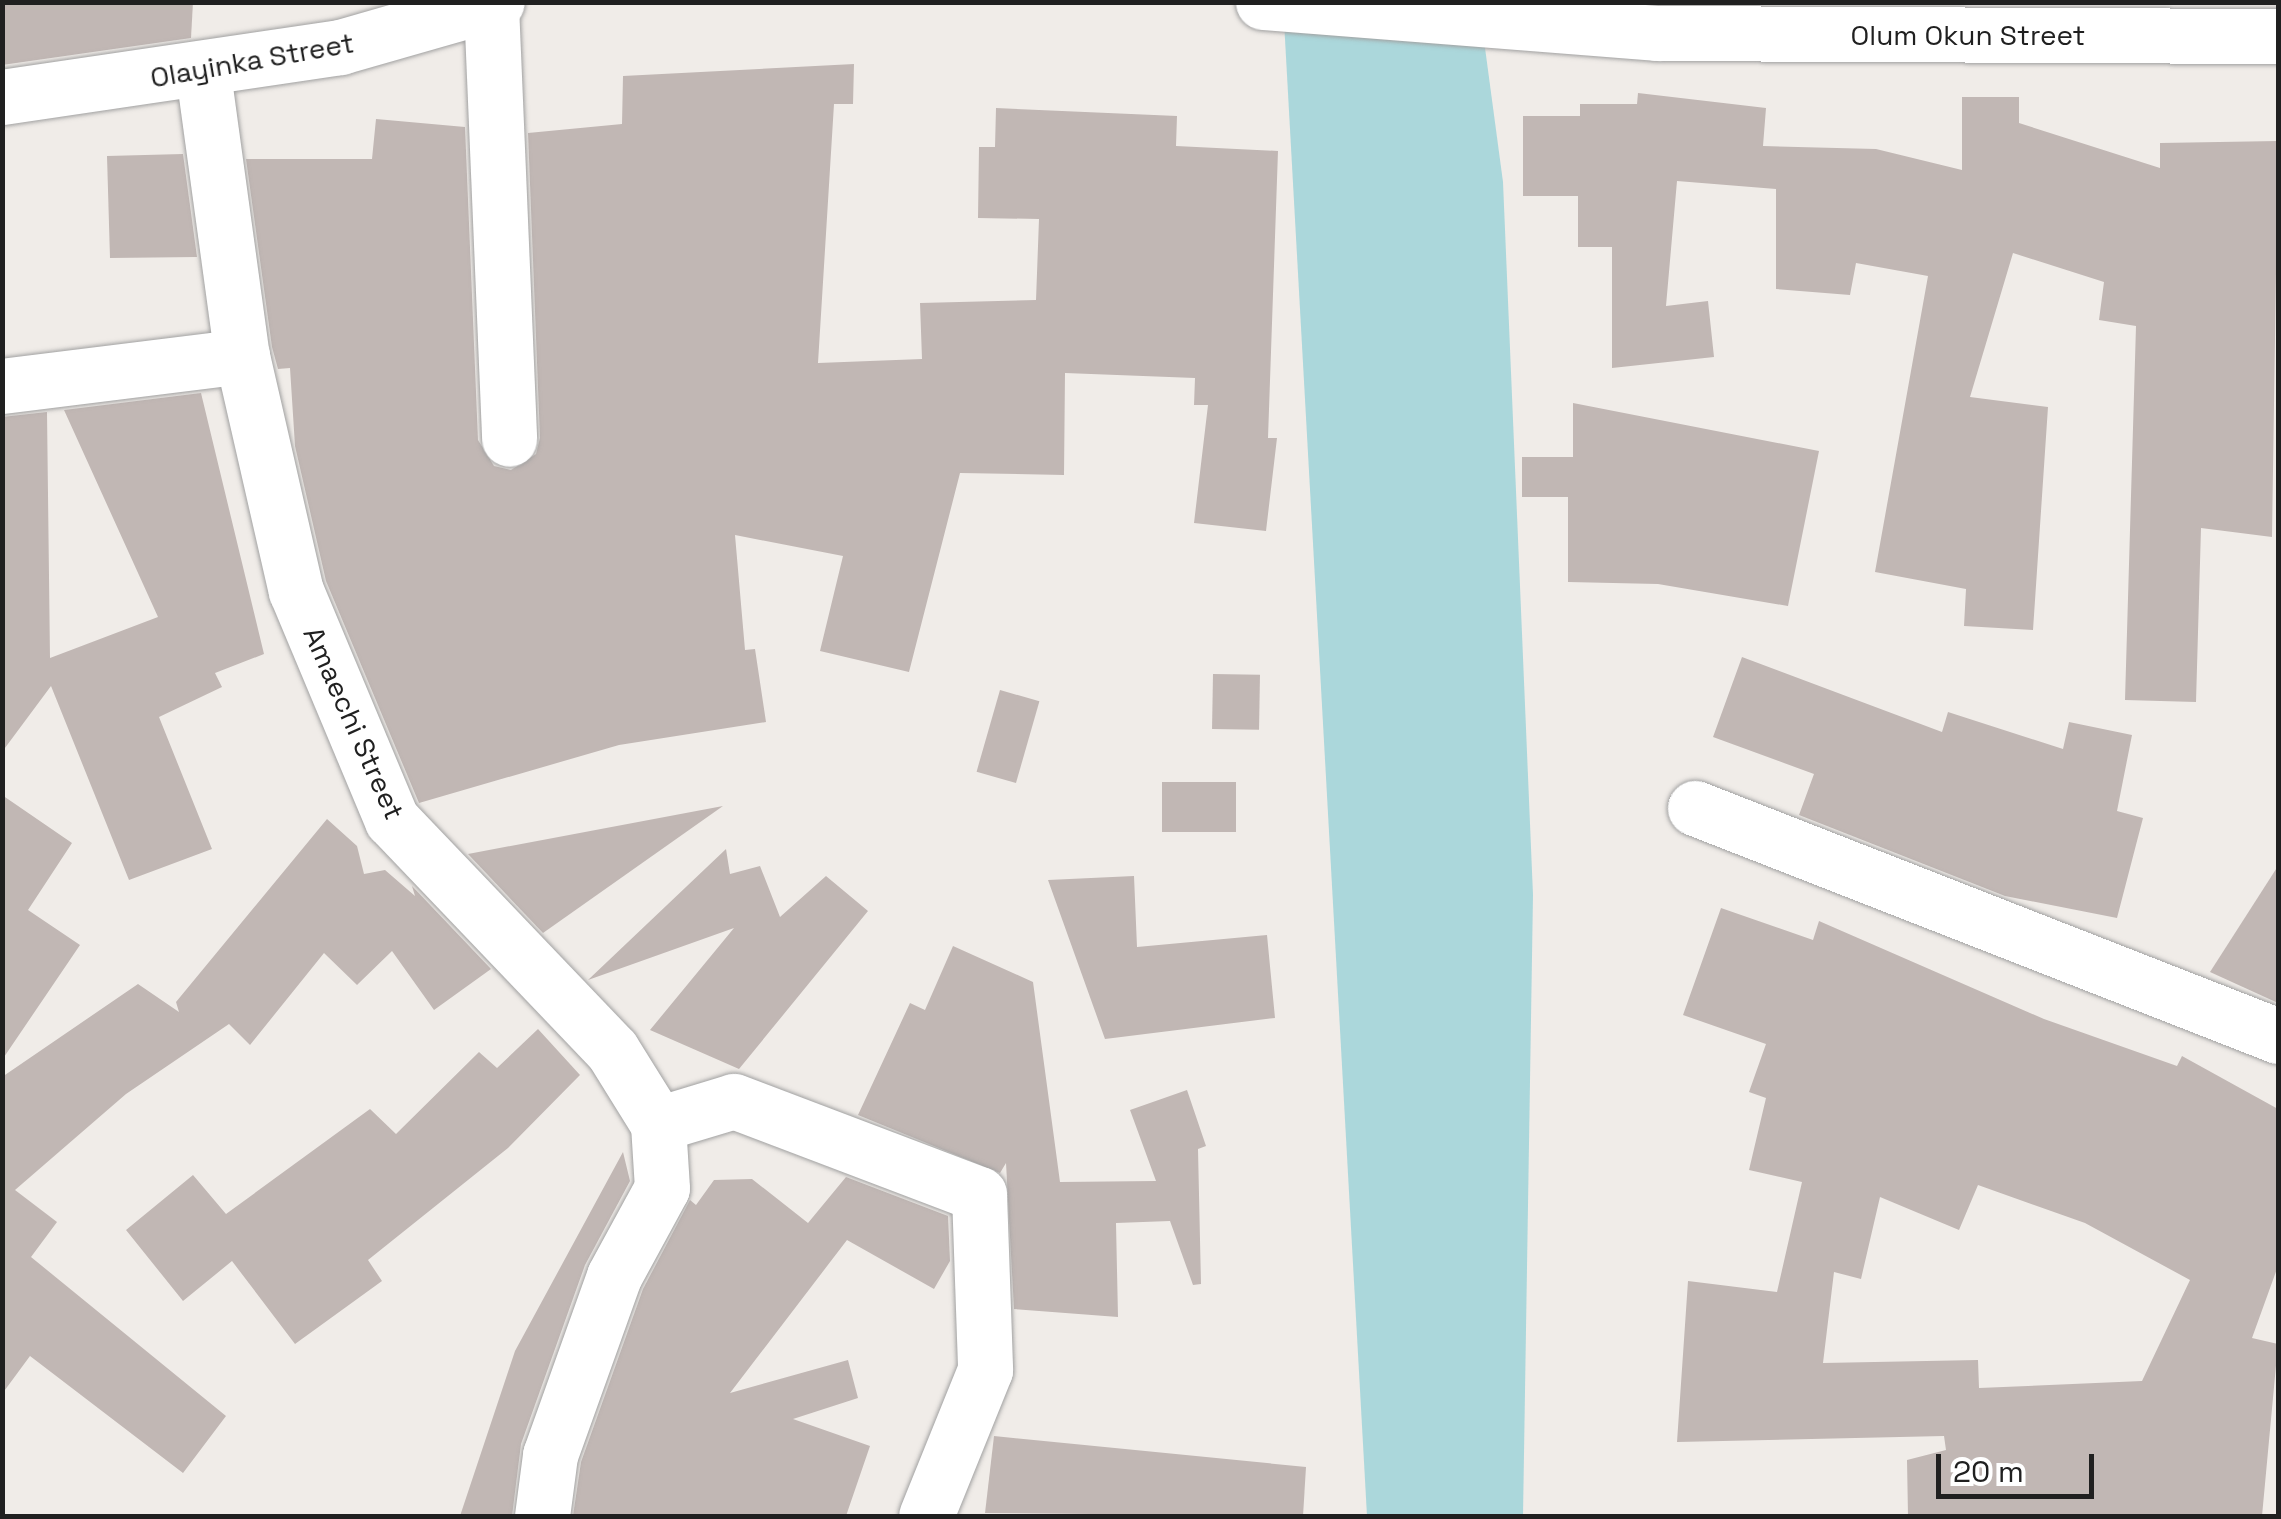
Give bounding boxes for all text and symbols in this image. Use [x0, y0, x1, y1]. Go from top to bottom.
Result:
street label: Olum Okun Street [1851, 18, 2085, 52]
street label: Olayinka Street [148, 26, 356, 94]
street label: Amaechi Street [296, 621, 412, 825]
scale bar [1941, 1434, 2098, 1496]
text: 20 m [1953, 1452, 2024, 1491]

